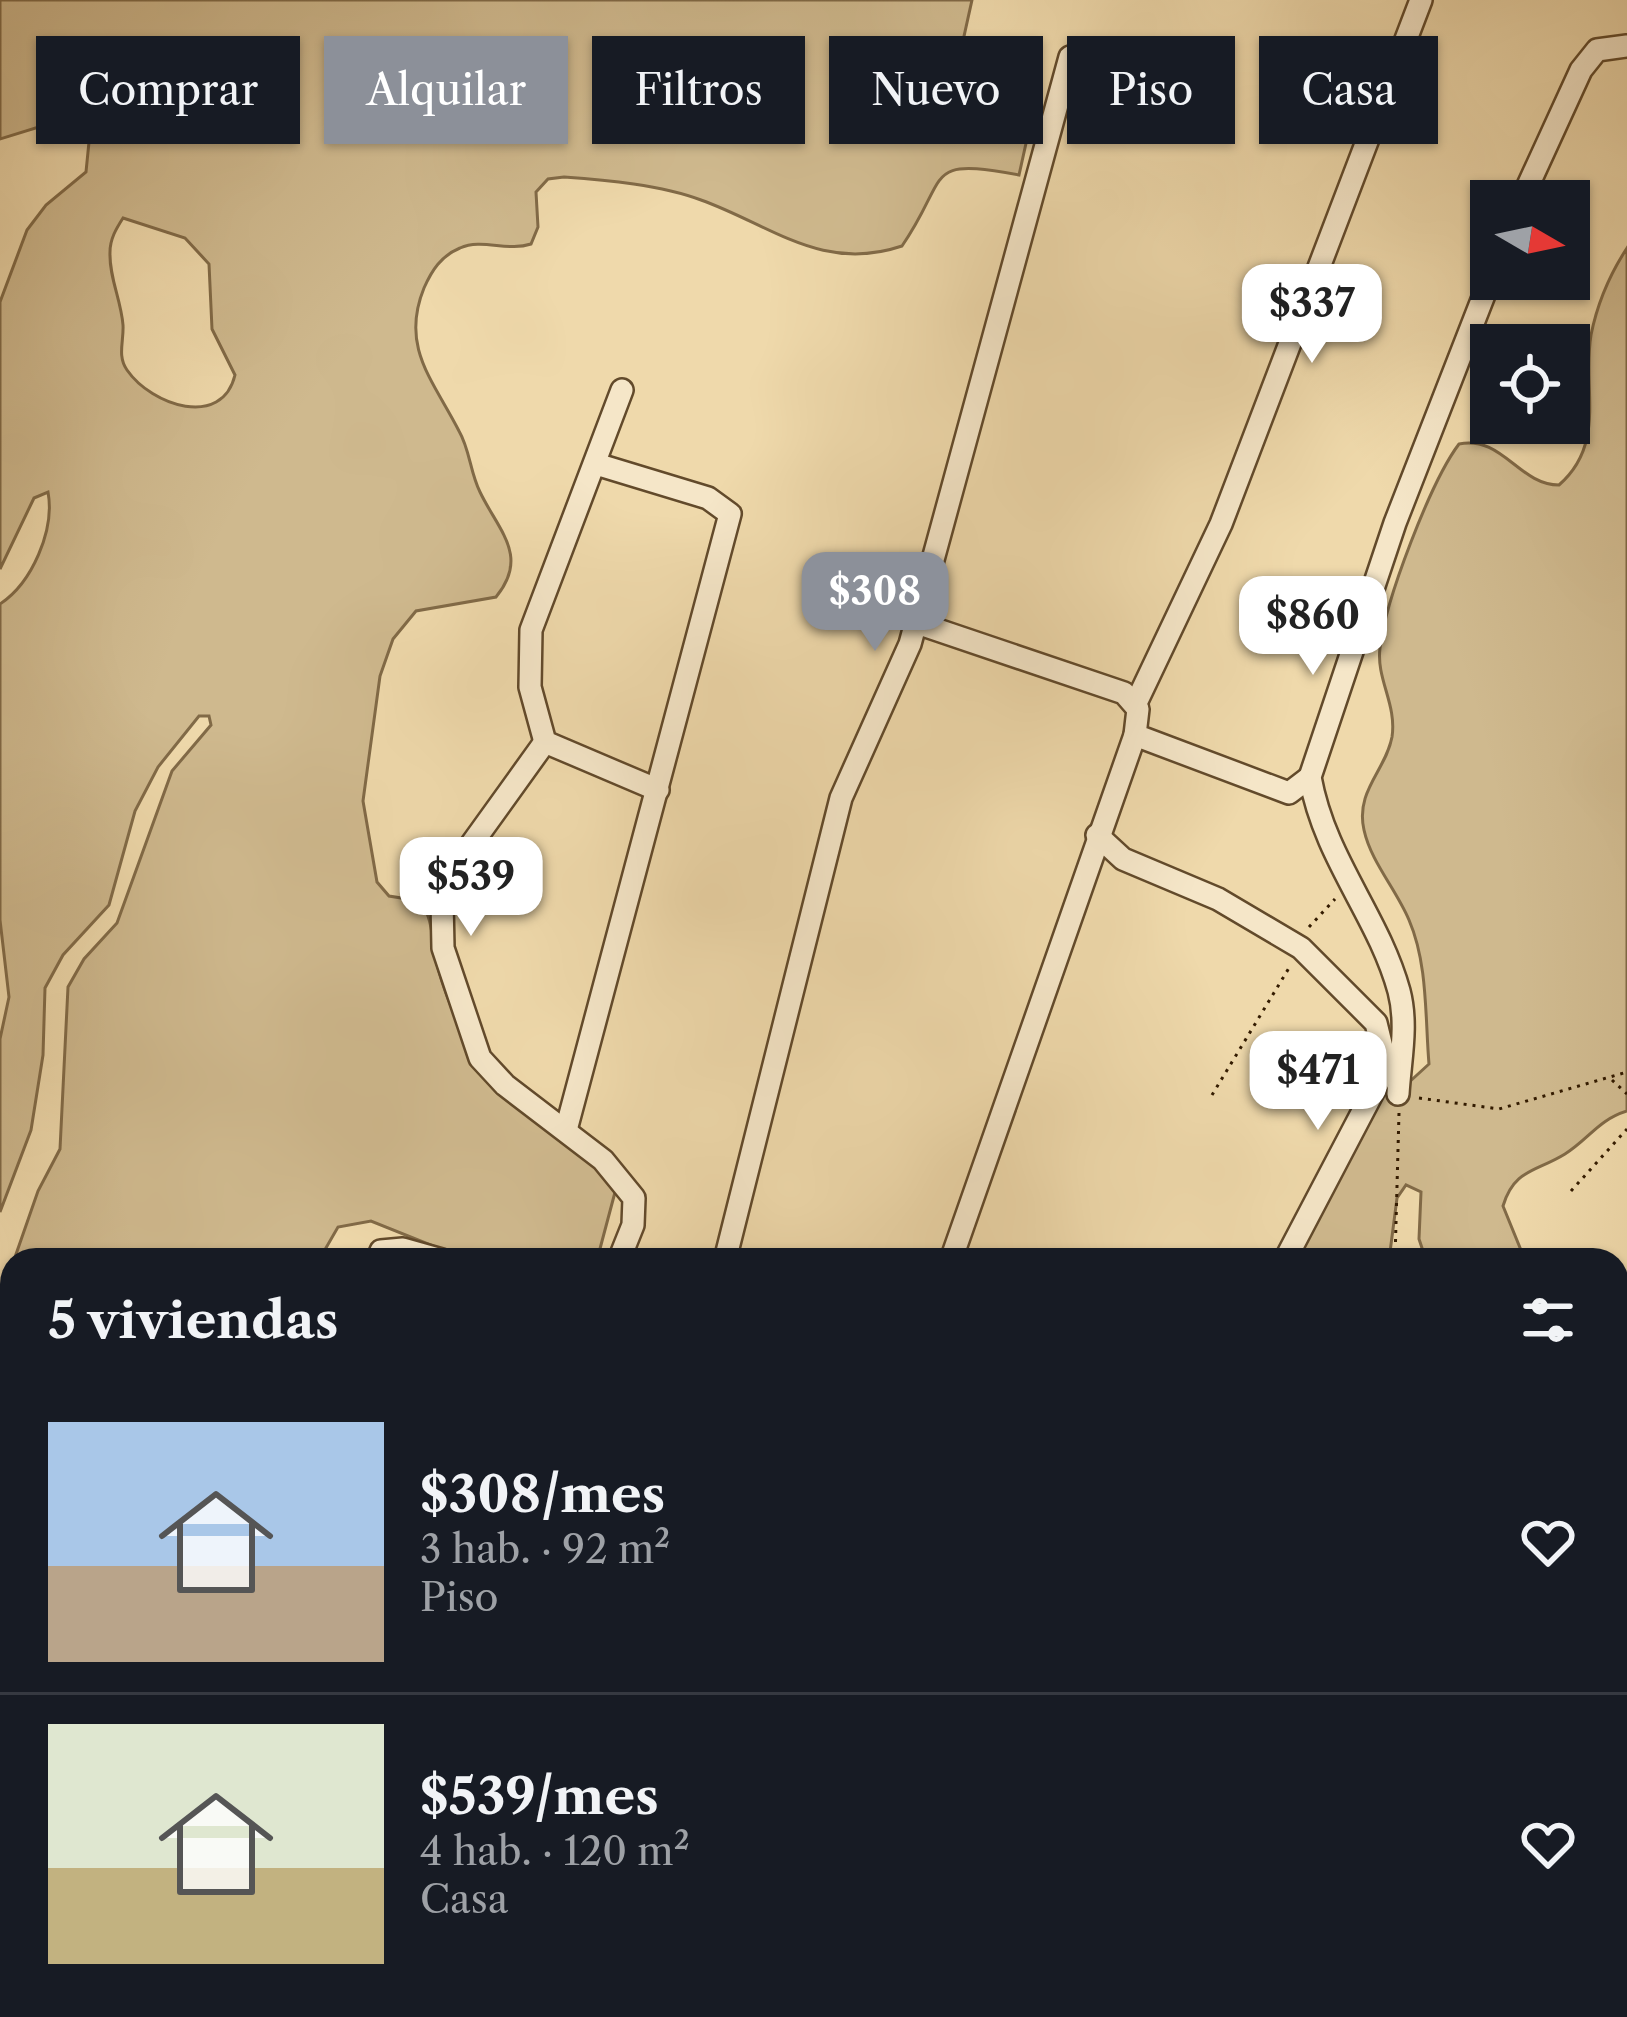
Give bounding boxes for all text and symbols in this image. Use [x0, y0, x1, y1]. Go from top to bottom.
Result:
chip: Comprar [36, 36, 300, 144]
chip: Alquilar [324, 36, 568, 144]
chip: Filtros [592, 36, 805, 144]
chip: Nuevo [829, 36, 1043, 144]
chip: Piso [1067, 36, 1235, 144]
chip: Casa [1259, 36, 1438, 144]
north arrow [1470, 180, 1590, 300]
map controls [1470, 180, 1590, 444]
pin: $337 [1241, 264, 1383, 366]
text: $337 [1269, 279, 1355, 327]
button: locate [1470, 324, 1590, 444]
pin: $308 [804, 552, 946, 654]
text: $308 [829, 567, 921, 615]
pin: $860 [1242, 576, 1384, 678]
text: $860 [1266, 591, 1360, 639]
pin: $539 [400, 837, 542, 939]
text: $539 [427, 852, 515, 900]
pin: $471 [1247, 1031, 1389, 1133]
text: $471 [1277, 1046, 1359, 1094]
icon: filters [1515, 1287, 1581, 1353]
text: 5 viviendas [48, 1289, 338, 1351]
text: $308/mes [420, 1463, 665, 1525]
icon: home [144, 1470, 288, 1614]
icon: heart [1515, 1509, 1581, 1575]
text: 3 hab. · 92 m² [420, 1525, 670, 1573]
text: Piso [420, 1573, 499, 1621]
text: $539/mes [420, 1765, 659, 1827]
icon: home [144, 1772, 288, 1916]
icon: heart [1515, 1811, 1581, 1877]
text: 4 hab. · 120 m² [420, 1827, 690, 1875]
text: Casa [420, 1875, 508, 1923]

